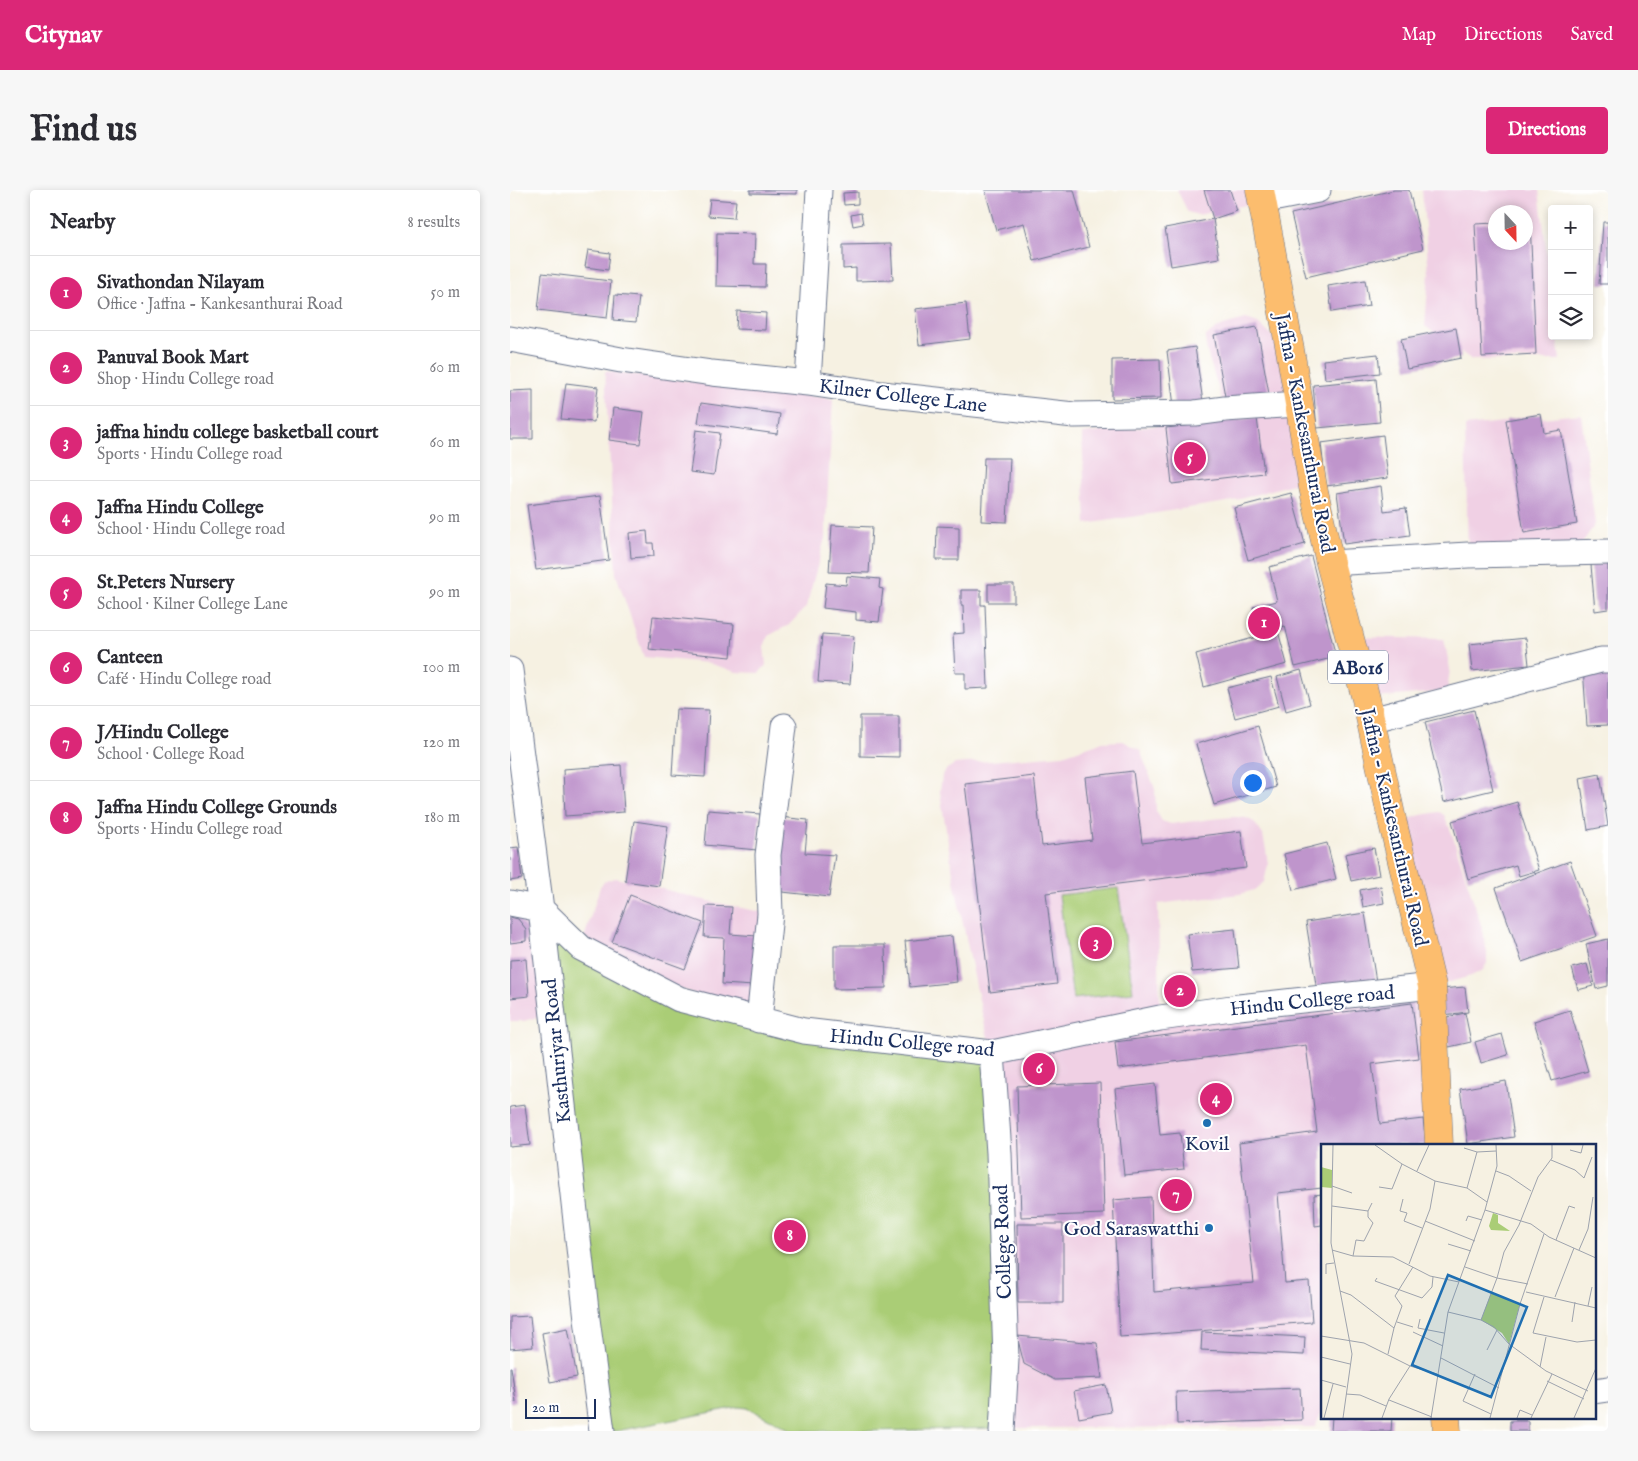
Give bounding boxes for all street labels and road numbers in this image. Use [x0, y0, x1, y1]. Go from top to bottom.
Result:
street label: Jaffna - Kankesanthurai Road [1269, 309, 1340, 556]
street label: Kilner College Lane [817, 374, 988, 419]
road number: AB016 [1328, 651, 1388, 684]
street label: Jaffna - Kankesanthurai Road [1353, 704, 1433, 949]
street label: Kasthuriyar Road [537, 977, 578, 1125]
street label: Hindu College road [1229, 980, 1396, 1023]
street label: Hindu College road [828, 1024, 996, 1063]
street label: College Road [989, 1184, 1018, 1300]

